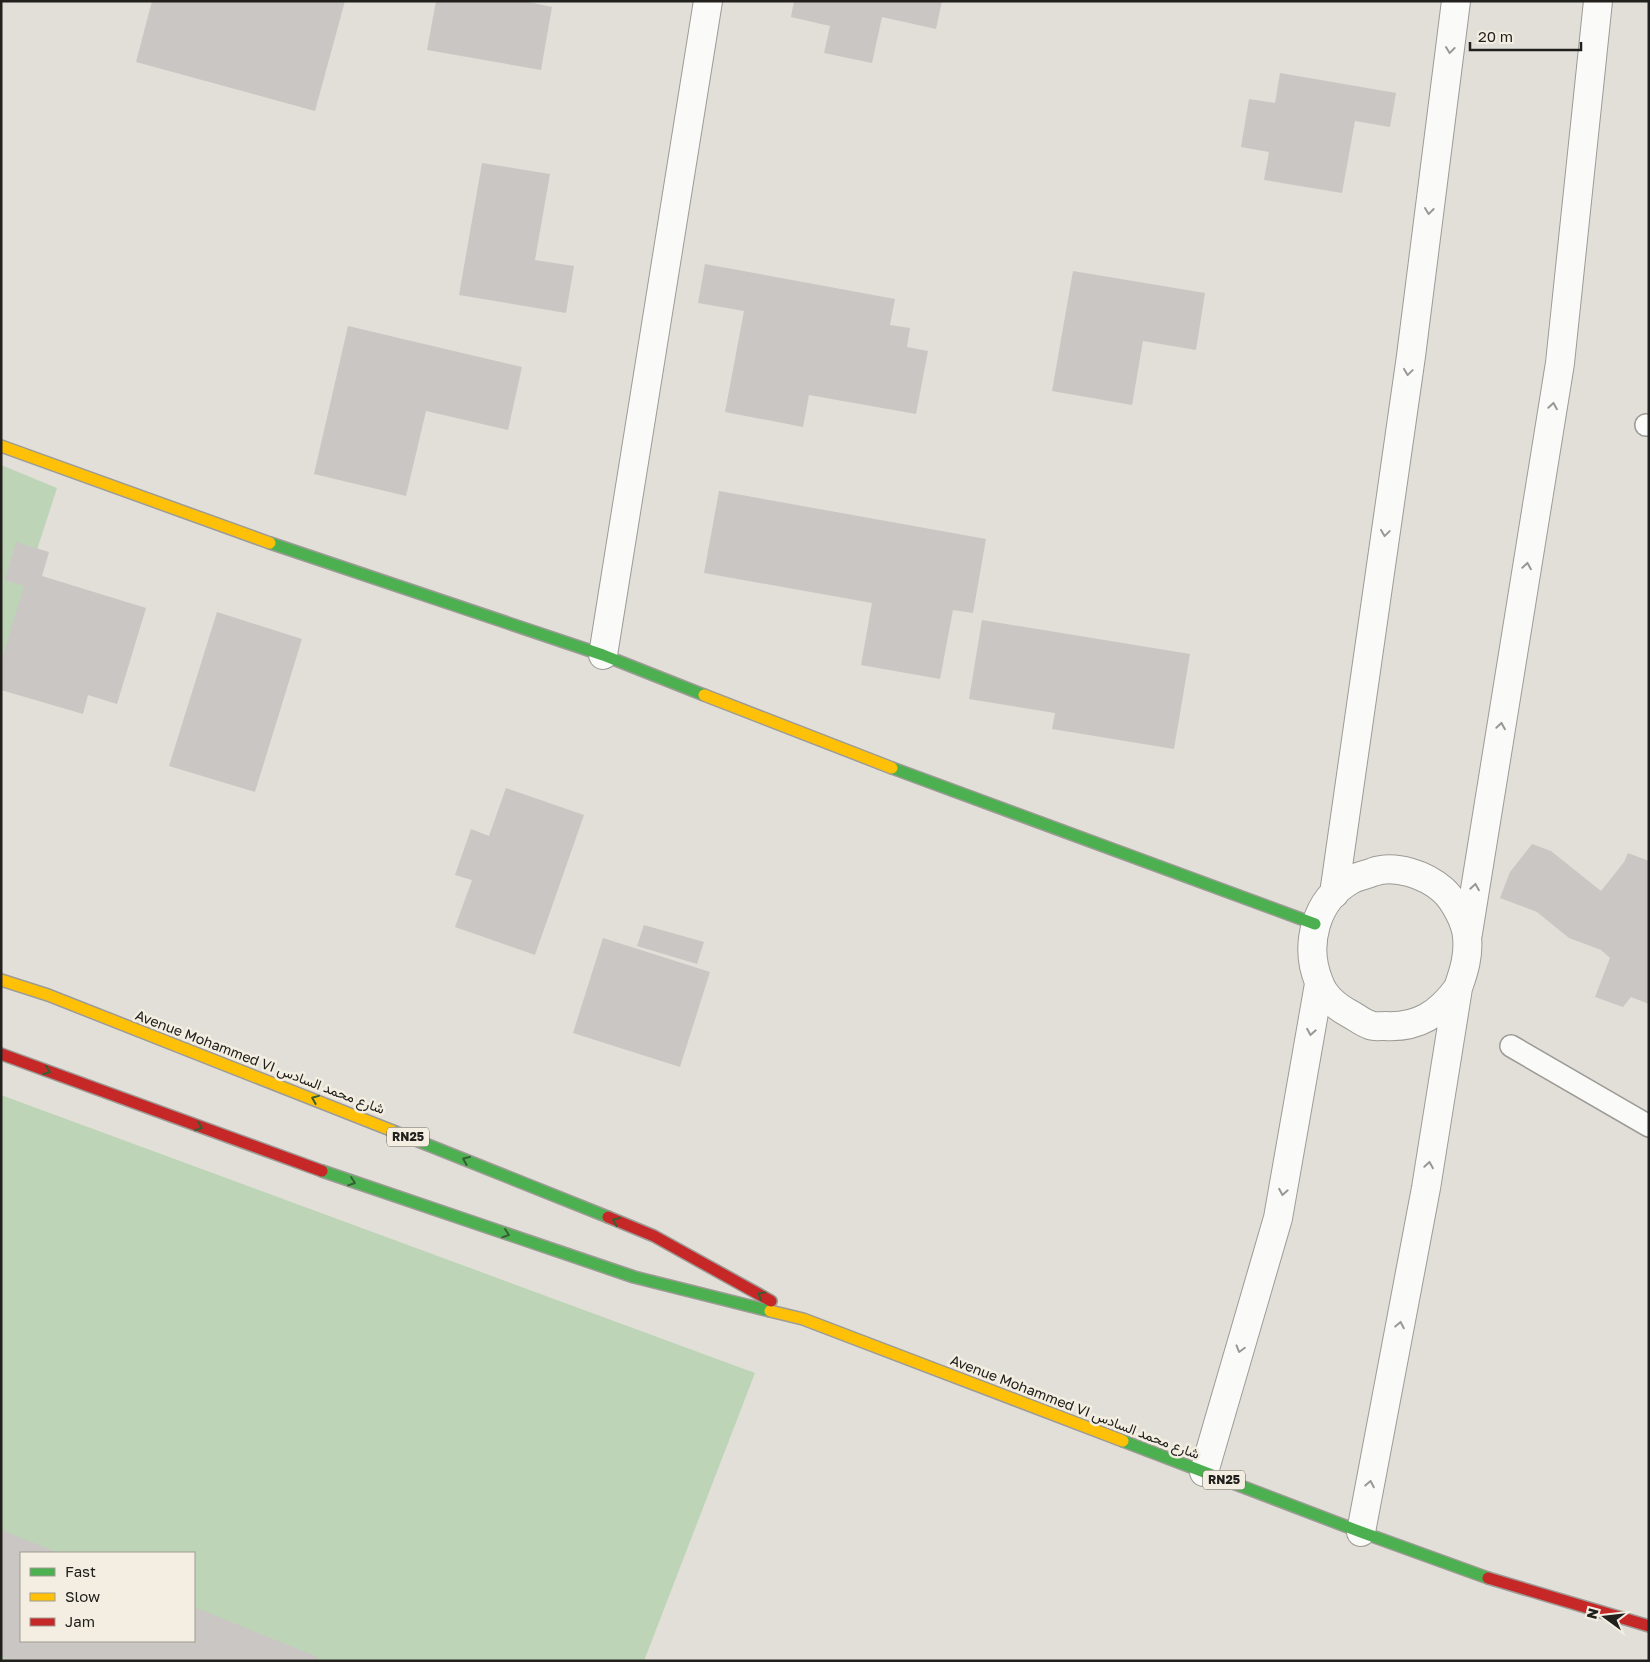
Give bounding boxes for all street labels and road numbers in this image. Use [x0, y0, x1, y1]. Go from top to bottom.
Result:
street label: Avenue Mohammed VI شارع محمد السادس [132, 1006, 387, 1120]
road number: RN25 [387, 1128, 429, 1146]
street label: Avenue Mohammed VI شارع محمد السادس [947, 1351, 1202, 1465]
road number: RN25 [1203, 1470, 1245, 1490]

